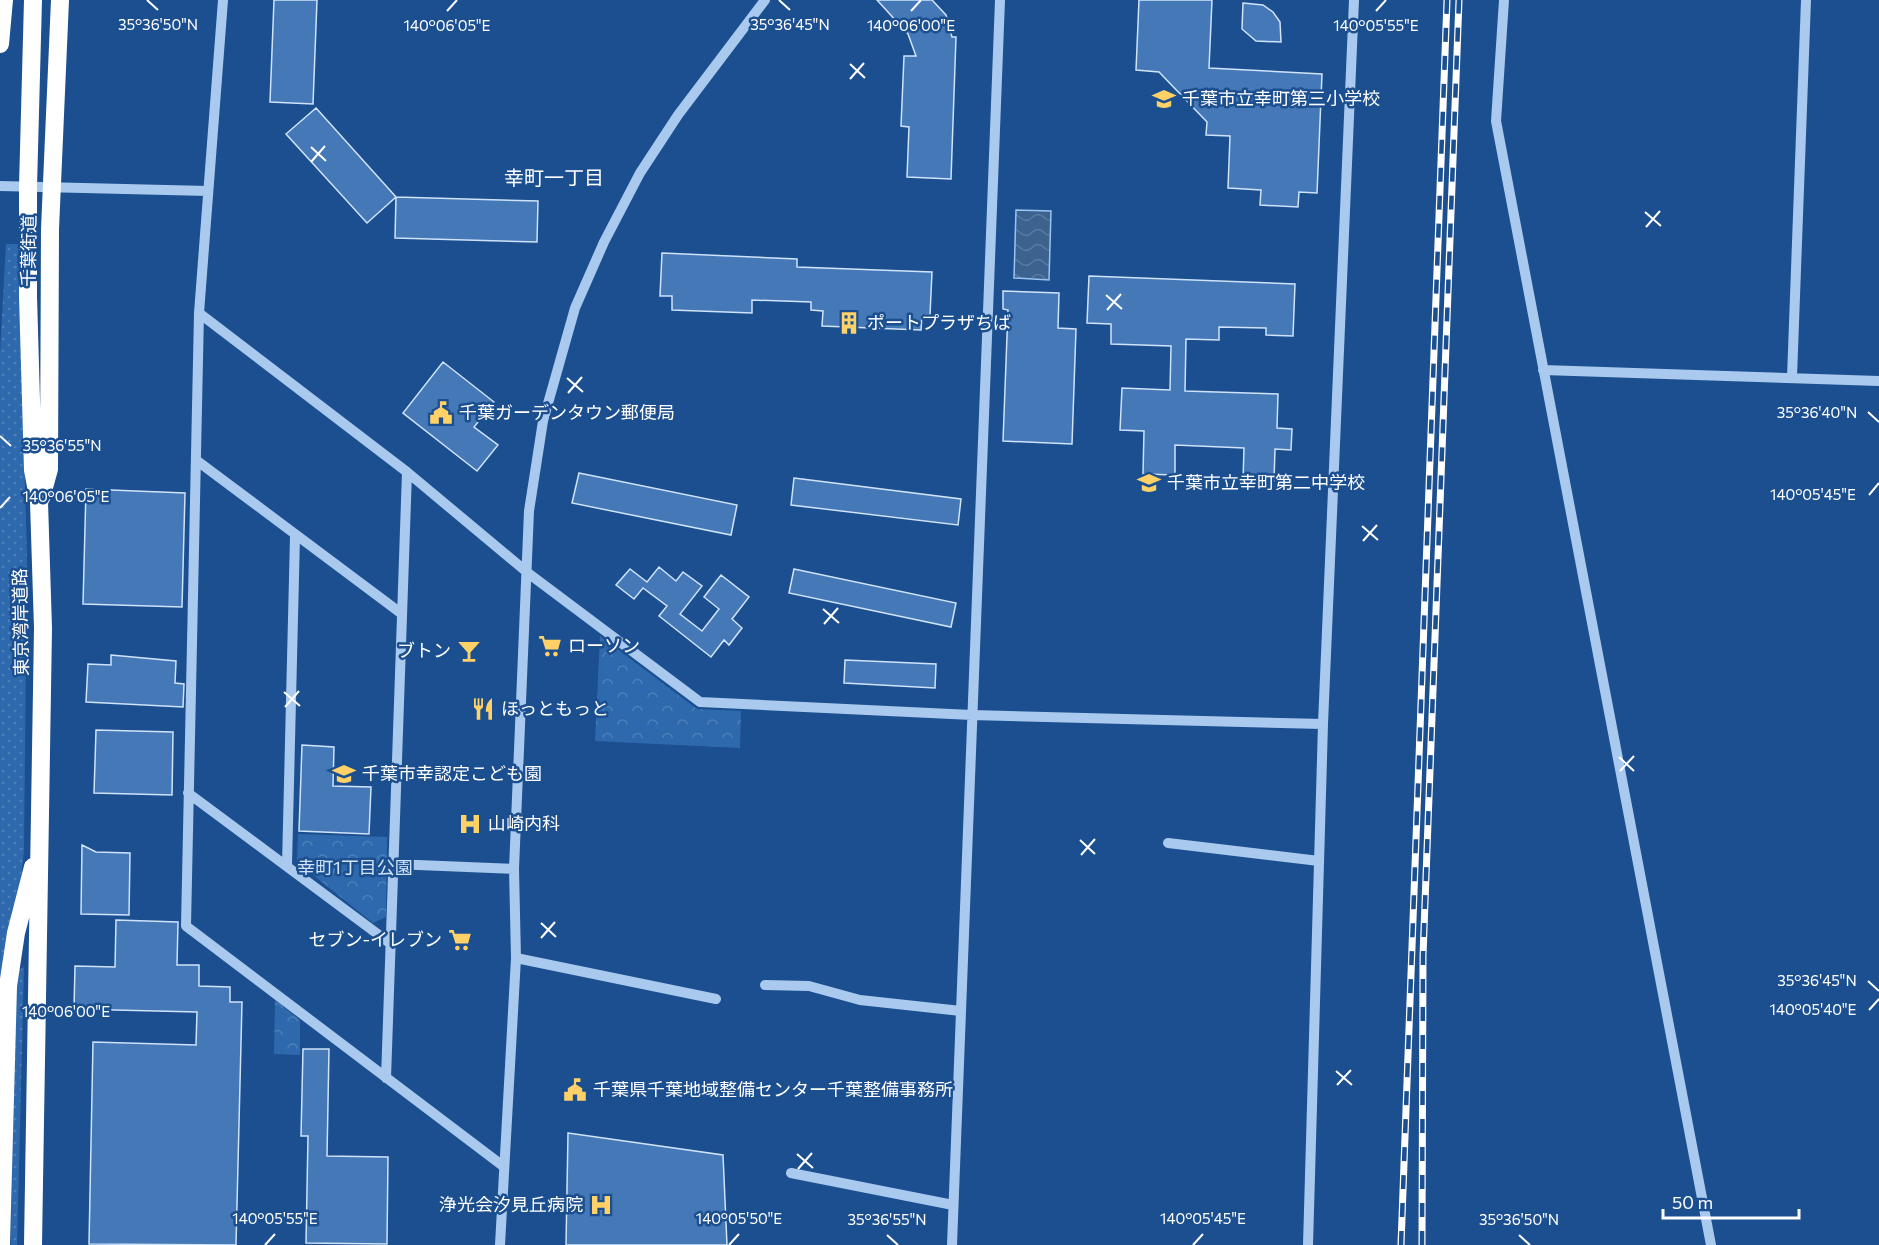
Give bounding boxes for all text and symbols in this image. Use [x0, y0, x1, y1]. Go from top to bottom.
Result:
text: 35°36'50"N [118, 15, 198, 33]
text: 35°36'45"N [750, 15, 830, 33]
text: 140°06'05"E [403, 16, 491, 34]
text: 140°06'00"E [867, 16, 955, 34]
text: 140°05'55"E [1333, 16, 1419, 34]
school or university icon: 千葉市立幸町第三小学校 [1151, 86, 1177, 112]
place label: 千葉市立幸町第三小学校 [1182, 87, 1380, 109]
district label: 幸町一丁目 [504, 165, 604, 189]
street label: 千葉街道 [16, 215, 40, 287]
building icon: ポートプラザちば [836, 310, 862, 336]
place label: ポートプラザちば [867, 311, 1011, 333]
public building icon: 千葉ガーデンタウン郵便局 [428, 400, 454, 426]
place label: 千葉ガーデンタウン郵便局 [459, 401, 675, 423]
text: 35°36'40"N [1777, 403, 1857, 421]
text: 35°36'55"N [22, 436, 102, 454]
school or university icon: 千葉市立幸町第二中学校 [1136, 470, 1162, 496]
place label: 千葉市立幸町第二中学校 [1167, 471, 1365, 493]
text: 140°05'45"E [1770, 485, 1856, 503]
text: 140°06'05"E [22, 487, 110, 505]
street label: 東京湾岸道路 [8, 568, 32, 676]
supermarket icon: ローソン [537, 633, 563, 659]
place label: ローソン [568, 634, 640, 656]
bar icon: ブトン [456, 638, 482, 664]
place label: ブトン [397, 639, 451, 661]
restaurant icon: ほっともっと [470, 696, 496, 722]
place label: ほっともっと [501, 697, 609, 719]
school or university icon: 千葉市幸認定こども園 [331, 761, 357, 787]
place label: 千葉市幸認定こども園 [362, 762, 542, 784]
hospital icon: 山崎内科 [457, 811, 483, 837]
place label: 山崎内科 [488, 812, 560, 834]
park label: 幸町1丁目公園 [297, 856, 413, 878]
supermarket icon: セブン-イレブン [447, 927, 473, 953]
place label: セブン-イレブン [308, 928, 442, 950]
text: 35°36'45"N [1777, 971, 1857, 989]
text: 140°05'40"E [1770, 1000, 1857, 1018]
text: 140°06'00"E [22, 1002, 110, 1020]
public building icon: 千葉県千葉地域整備センター千葉整備事務所 [562, 1077, 588, 1103]
place label: 千葉県千葉地域整備センター千葉整備事務所 [593, 1078, 953, 1100]
scale bar [1663, 1182, 1800, 1220]
text: 50 m [1672, 1191, 1713, 1213]
hospital icon: 浄光会汐見丘病院 [588, 1192, 614, 1218]
place label: 浄光会汐見丘病院 [439, 1193, 583, 1215]
text: 140°05'55"E [232, 1209, 318, 1227]
text: 140°05'50"E [696, 1209, 782, 1227]
text: 140°05'45"E [1160, 1209, 1246, 1227]
text: 35°36'55"N [847, 1210, 927, 1228]
text: 35°36'50"N [1479, 1210, 1559, 1228]

